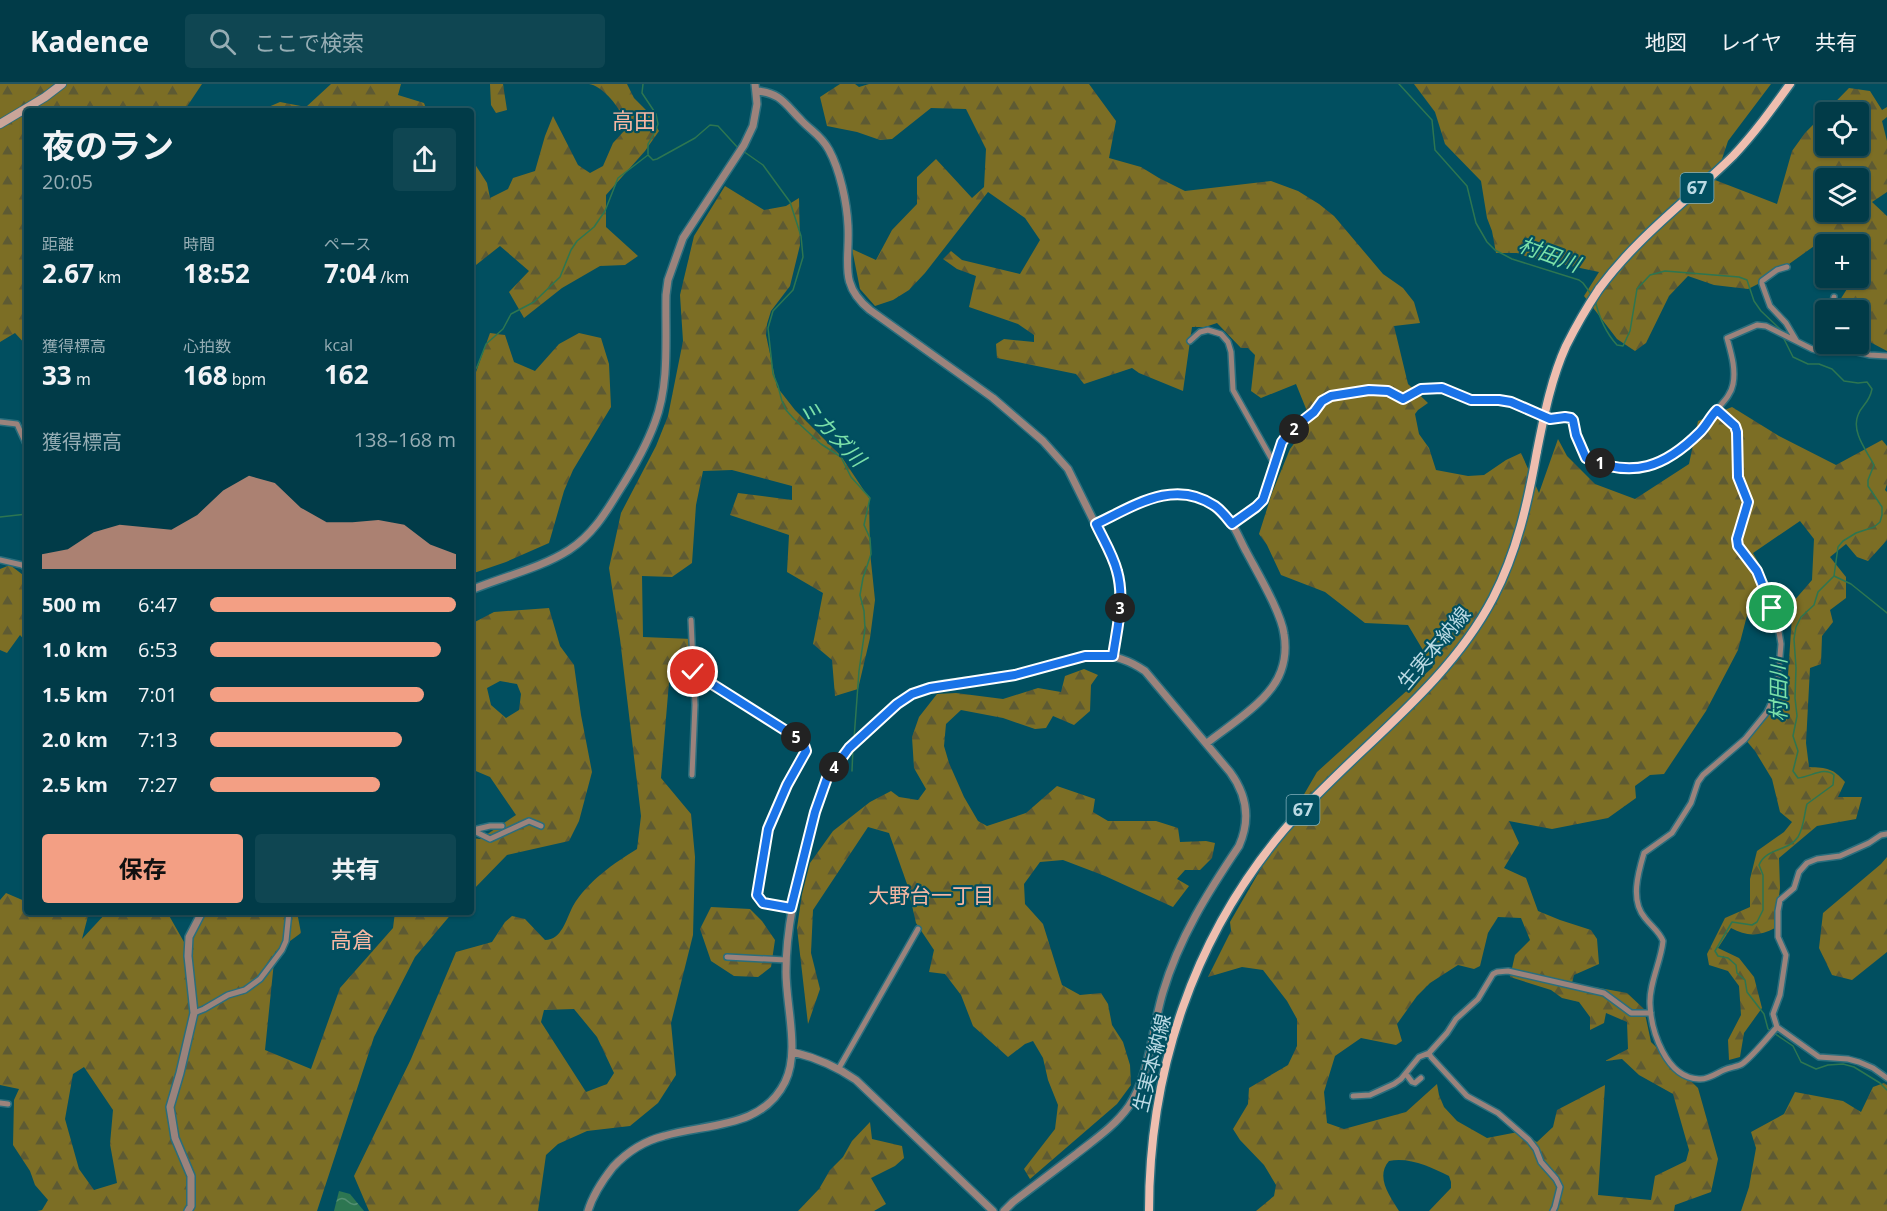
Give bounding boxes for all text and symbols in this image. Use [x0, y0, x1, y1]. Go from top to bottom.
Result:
search box [185, 14, 605, 68]
text: Kadence [30, 22, 149, 60]
icon: search [206, 25, 239, 58]
text: ここで検索 [254, 27, 364, 57]
text: 地図 [1645, 28, 1687, 56]
text: レイヤ [1720, 28, 1782, 56]
text: 共有 [1815, 28, 1857, 56]
map controls [1815, 102, 1869, 354]
button: locate [1815, 102, 1869, 156]
district label: 高田 [612, 105, 656, 135]
text: 夜のラン [42, 123, 174, 168]
button: share [393, 128, 456, 191]
text: 20:05 [42, 168, 93, 195]
button: layers [1815, 168, 1869, 222]
road number: 67 [1680, 173, 1714, 203]
water label: 村田川 [1515, 230, 1586, 279]
text: 距離 [42, 233, 74, 255]
text: 時間 [183, 233, 215, 255]
text: ペース [324, 233, 371, 255]
button: + [1815, 234, 1869, 288]
text: 2.67 [42, 255, 94, 291]
text: 18:52 [183, 255, 250, 291]
text: 7:04 [324, 255, 376, 291]
text: km [94, 266, 121, 288]
text: /km [376, 266, 409, 288]
button: − [1815, 300, 1869, 354]
text: kcal [324, 334, 353, 356]
text: 獲得標高 [42, 335, 106, 357]
text: 心拍数 [183, 335, 231, 357]
text: 162 [324, 356, 369, 392]
text: 33 [42, 357, 72, 393]
text: 168 [183, 357, 228, 393]
text: m [72, 368, 91, 390]
text: bpm [228, 368, 266, 390]
water label: ミカダ川 [793, 392, 873, 474]
pin: 2 [1279, 414, 1309, 444]
text: 2 [1289, 418, 1299, 440]
text: 138–168 m [354, 426, 456, 453]
text: 獲得標高 [42, 428, 122, 455]
pin: 1 [1585, 448, 1615, 478]
text: 1 [1595, 452, 1605, 474]
pin [1746, 582, 1797, 633]
text: 500 m [42, 591, 101, 618]
text: 6:47 [138, 591, 178, 618]
icon: arrive [1755, 591, 1788, 624]
pin: 3 [1105, 593, 1135, 623]
text: 3 [1115, 597, 1125, 619]
street label: 生実本納線 [1391, 601, 1476, 695]
text: 1.0 km [42, 636, 108, 663]
text: 6:53 [138, 636, 178, 663]
pin [667, 646, 718, 697]
icon: check [676, 655, 709, 688]
water label: 村田川 [1764, 657, 1792, 722]
text: 1.5 km [42, 681, 108, 708]
text: 7:01 [138, 681, 178, 708]
pin: 5 [781, 722, 811, 752]
text: 2.0 km [42, 726, 108, 753]
text: 7:13 [138, 726, 178, 753]
text: 5 [791, 726, 801, 748]
pin: 4 [819, 752, 849, 782]
text: 4 [829, 756, 839, 778]
text: 2.5 km [42, 771, 108, 798]
text: 7:27 [138, 771, 178, 798]
road number: 67 [1286, 795, 1320, 825]
button: 保存 [42, 834, 243, 903]
button: 共有 [255, 834, 456, 903]
district label: 大野台一丁目 [868, 881, 994, 909]
district label: 高倉 [330, 924, 374, 954]
street label: 生実本納線 [1126, 1011, 1177, 1115]

